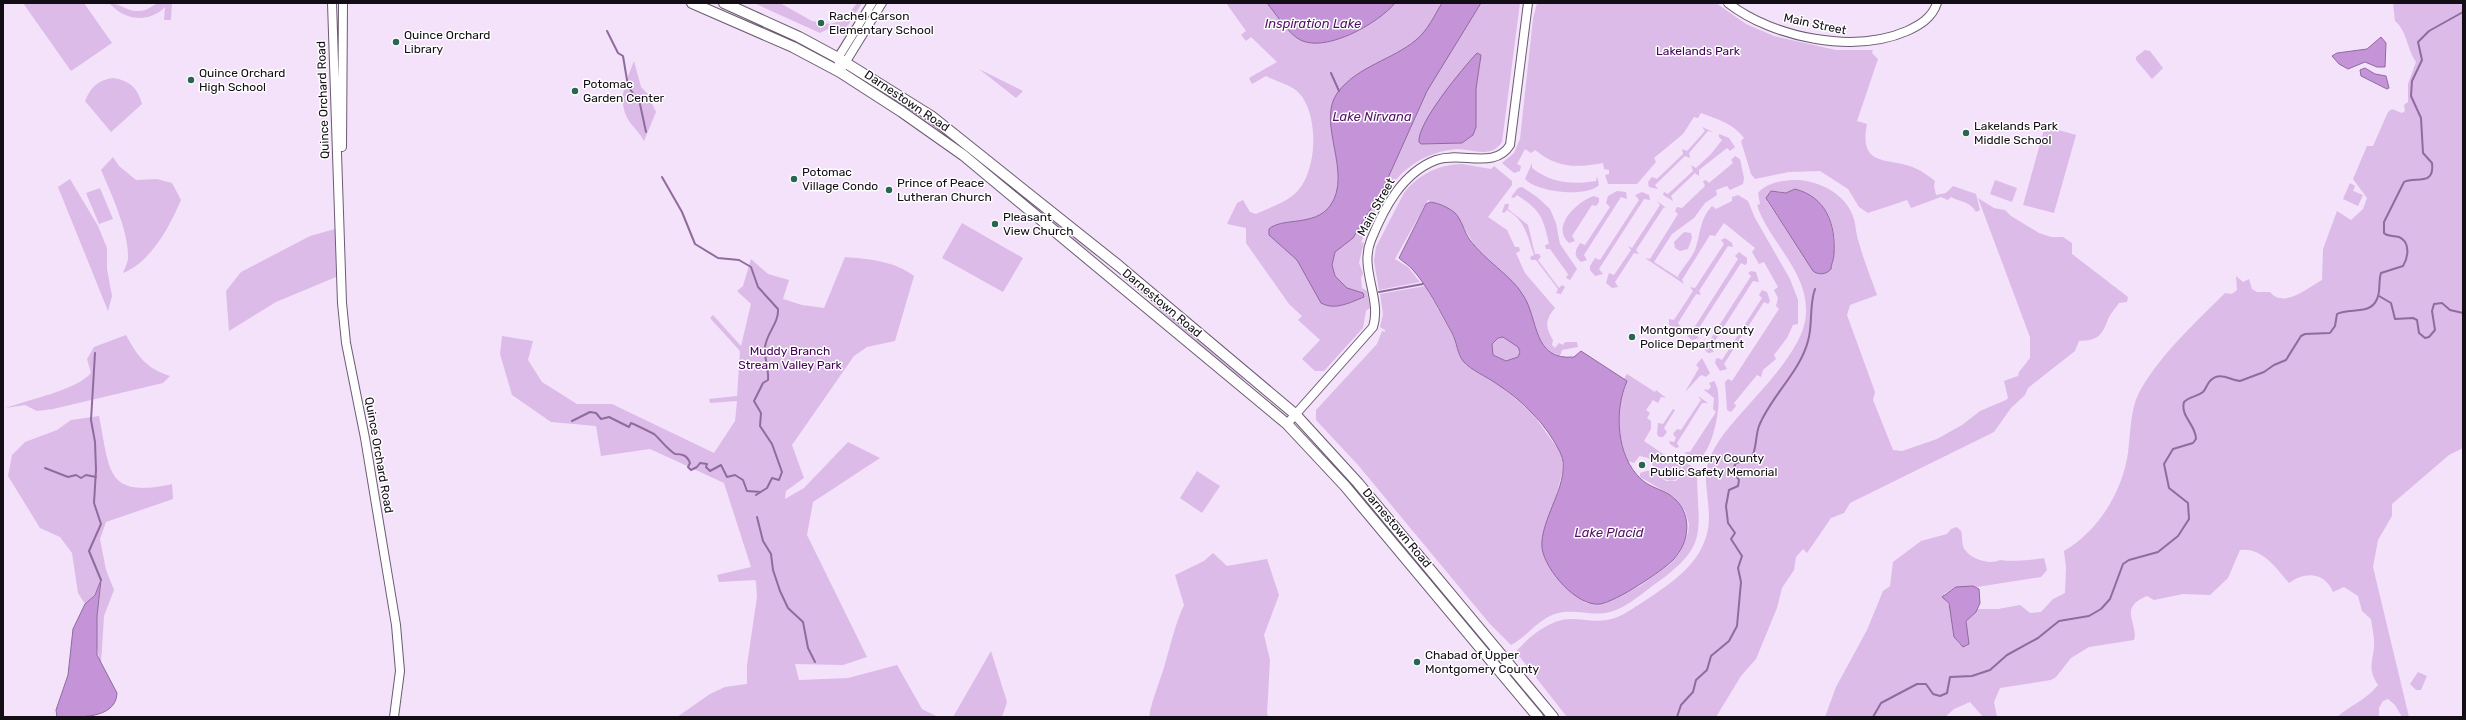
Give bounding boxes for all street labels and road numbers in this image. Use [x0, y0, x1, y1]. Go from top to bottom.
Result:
street label: Main Street [1782, 11, 1848, 38]
street label: Quince Orchard Road [314, 41, 332, 159]
street label: Darnestown Road [862, 67, 952, 135]
street label: Main Street [1354, 175, 1398, 238]
street label: Darnestown Road [1119, 266, 1205, 340]
street label: Quince Orchard Road [362, 396, 396, 514]
street label: Darnestown Road [1360, 485, 1434, 571]

